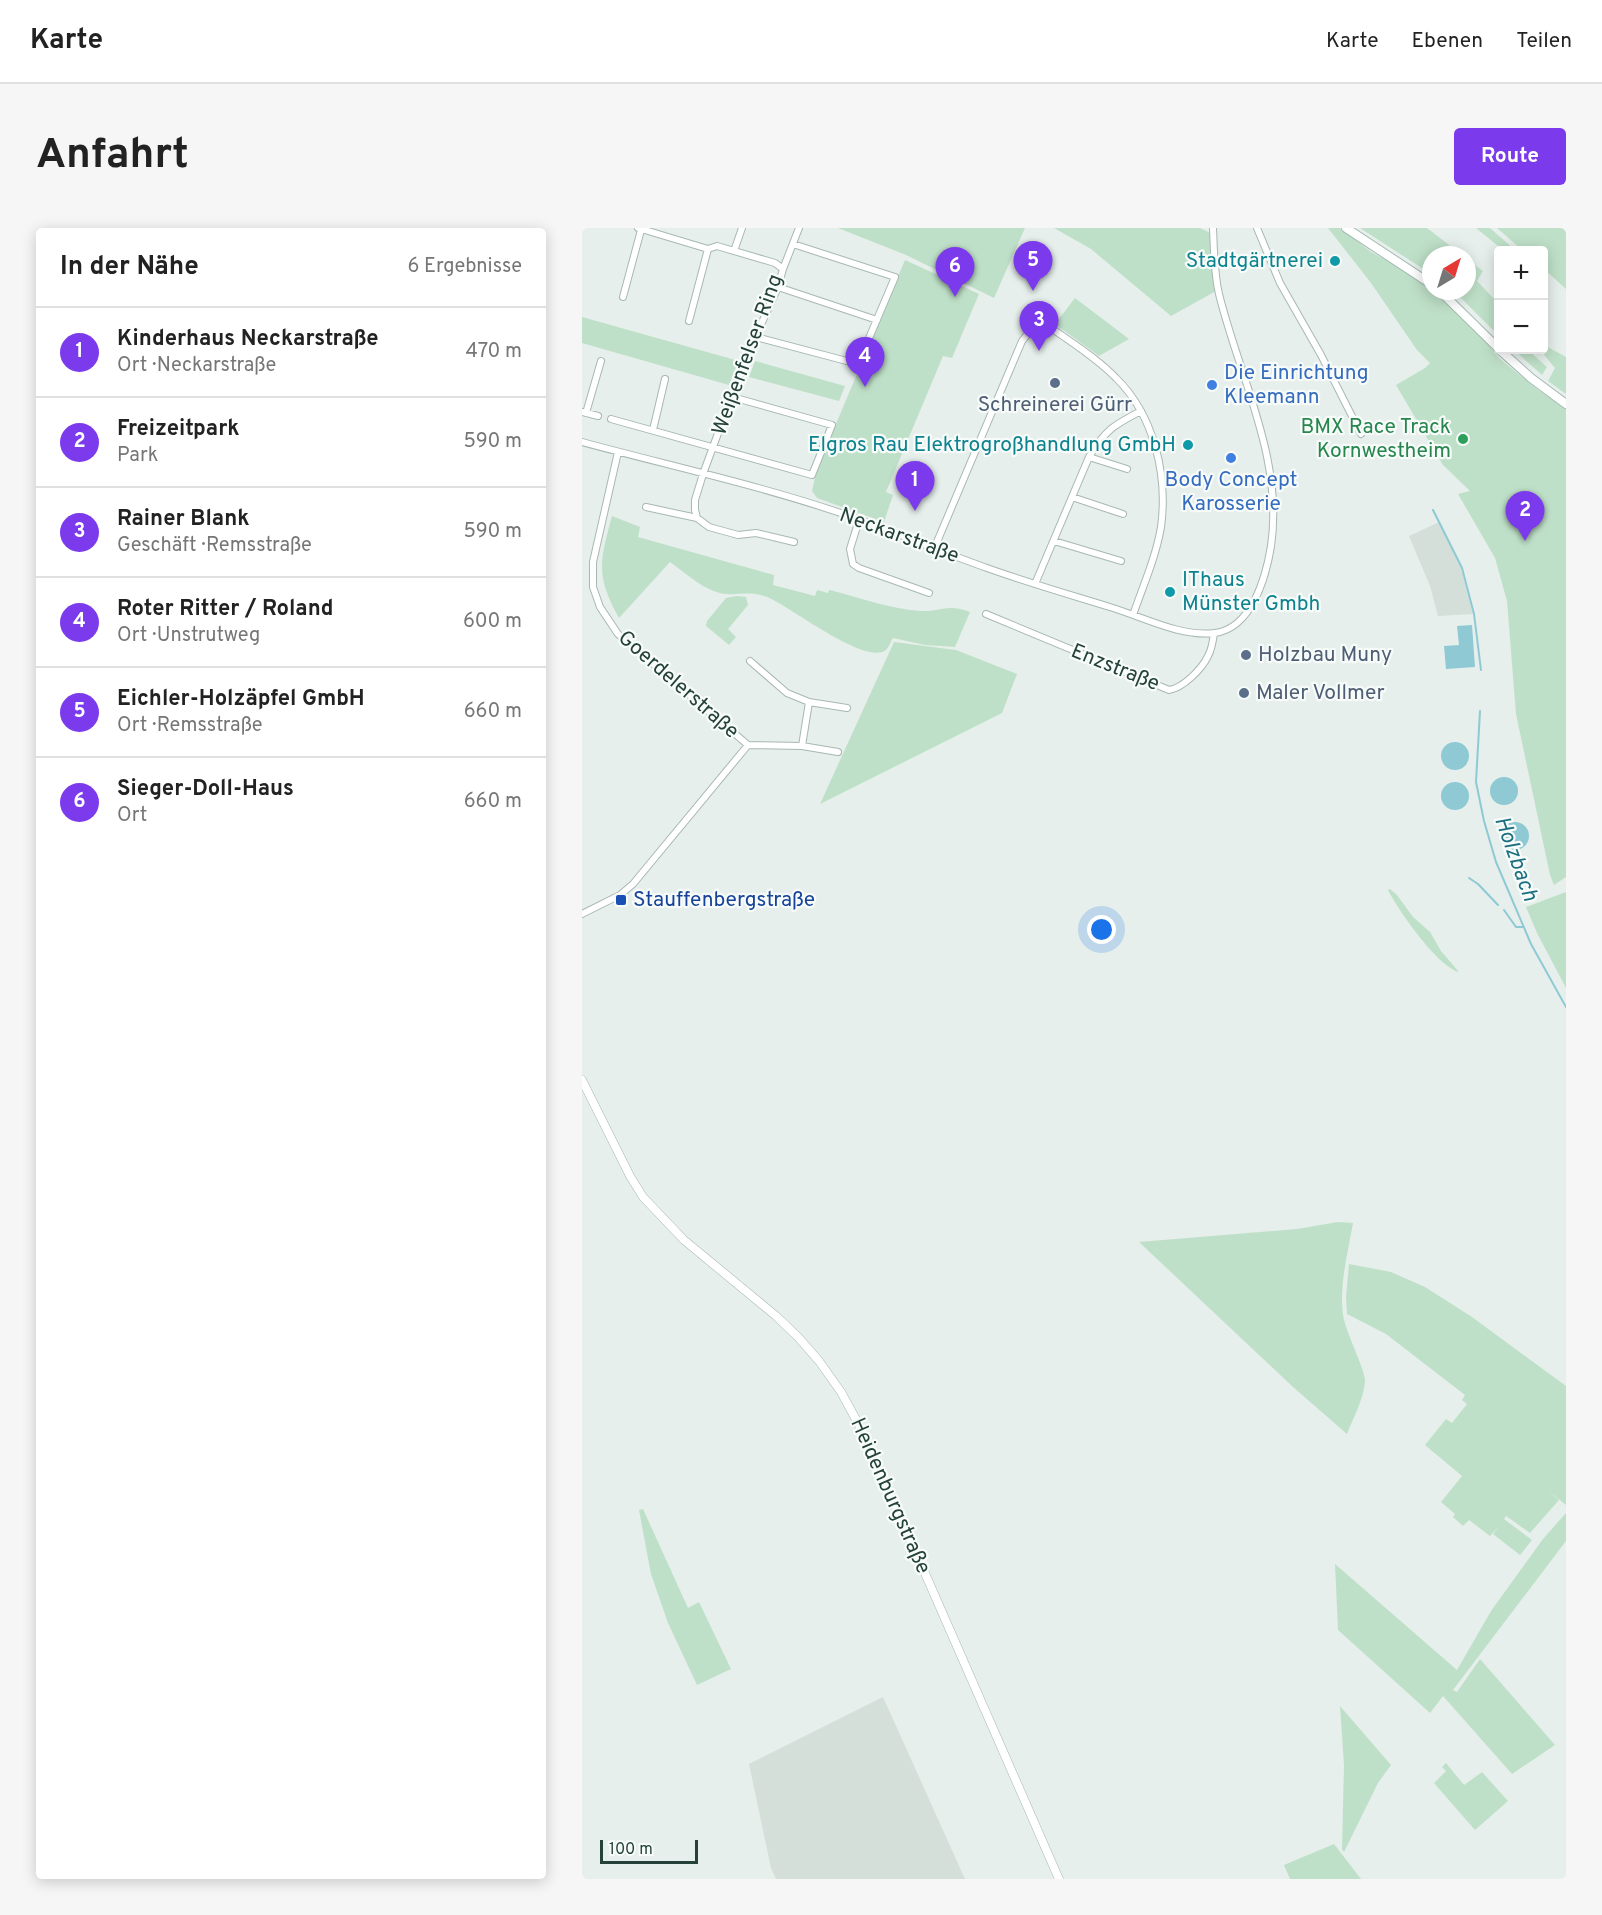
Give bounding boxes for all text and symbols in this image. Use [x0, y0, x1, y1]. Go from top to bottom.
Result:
text: Karte [30, 23, 103, 59]
text: Karte [1326, 28, 1378, 55]
text: Ebenen [1411, 28, 1483, 55]
text: Teilen [1516, 28, 1572, 55]
button: Route [1454, 128, 1566, 185]
text: Anfahrt [36, 130, 189, 183]
pin: 5 [1014, 242, 1052, 291]
north arrow [1422, 246, 1476, 300]
map controls [1494, 246, 1548, 354]
button: + [1494, 246, 1548, 300]
pin: 6 [936, 248, 974, 297]
place label: Stadtgärtnerei [1186, 248, 1323, 275]
text: In der Nähe [60, 251, 199, 284]
text: 6 Ergebnisse [407, 254, 522, 280]
marker: Stadtgärtnerei [1328, 254, 1342, 268]
street label: Weißenfelser Ring [706, 271, 790, 439]
button: − [1494, 300, 1548, 354]
pin: 3 [1020, 302, 1058, 351]
text: Kinderhaus Neckarstraße [117, 326, 379, 353]
pin: 4 [846, 338, 884, 387]
text: 1 [76, 339, 84, 365]
text: 470 m [465, 339, 522, 365]
text: Ort · Neckarstraße [117, 353, 276, 379]
place label: Die Einrichtung Kleemann [1224, 360, 1369, 411]
marker: Schreinerei Gürr [1048, 376, 1062, 390]
marker: Die Einrichtung Kleemann [1205, 378, 1219, 392]
place label: Schreinerei Gürr [978, 392, 1132, 419]
place label: BMX Race Track Kornwestheim [1301, 414, 1451, 465]
text: Freizeitpark [117, 416, 240, 443]
text: 2 [73, 429, 86, 455]
text: 590 m [464, 429, 522, 455]
place label: Elgros Rau Elektrogroßhandlung GmbH [808, 432, 1176, 459]
marker: BMX Race Track Kornwestheim [1456, 432, 1470, 446]
marker: Elgros Rau Elektrogroßhandlung GmbH [1181, 438, 1195, 452]
text: Park [117, 443, 158, 469]
marker: Body Concept Karosserie [1224, 451, 1238, 465]
pin: 1 [896, 462, 934, 511]
place label: Body Concept Karosserie [1164, 467, 1298, 518]
pin: 2 [1506, 492, 1544, 541]
street label: Neckarstraße [835, 502, 963, 570]
text: Rainer Blank [117, 506, 250, 533]
text: 3 [74, 519, 86, 545]
text: 590 m [464, 519, 522, 545]
text: Geschäft · Remsstraße [117, 533, 312, 559]
place label: IThaus Münster Gmbh [1182, 567, 1320, 618]
marker: IThaus Münster Gmbh [1163, 585, 1177, 599]
text: Roter Ritter / Roland [117, 596, 334, 623]
text: 4 [73, 609, 86, 635]
text: 600 m [463, 609, 522, 635]
text: Ort · Unstrutweg [117, 623, 260, 649]
street label: Goerdelerstraße [612, 625, 744, 745]
street label: Enzstraße [1067, 638, 1163, 698]
place label: Holzbau Muny [1258, 642, 1392, 669]
marker: Holzbau Muny [1239, 648, 1253, 662]
place label: Maler Vollmer [1256, 680, 1385, 707]
text: Eichler-Holzäpfel GmbH [117, 686, 365, 713]
marker: Maler Vollmer [1237, 686, 1251, 700]
text: 5 [73, 699, 86, 725]
text: 660 m [464, 699, 522, 725]
text: Ort · Remsstraße [117, 713, 262, 739]
text: Sieger-Doll-Haus [117, 776, 294, 803]
text: 6 [73, 789, 86, 815]
text: 660 m [464, 789, 522, 815]
text: Ort [117, 803, 147, 829]
water label: Holzbach [1487, 813, 1543, 905]
place label: Stauffenbergstraße [633, 887, 815, 914]
marker: Stauffenbergstraße [614, 893, 628, 907]
your location [1087, 915, 1116, 944]
street label: Heidenburgstraße [843, 1414, 937, 1578]
scale bar [600, 1837, 698, 1864]
text: 100 m [609, 1840, 653, 1860]

